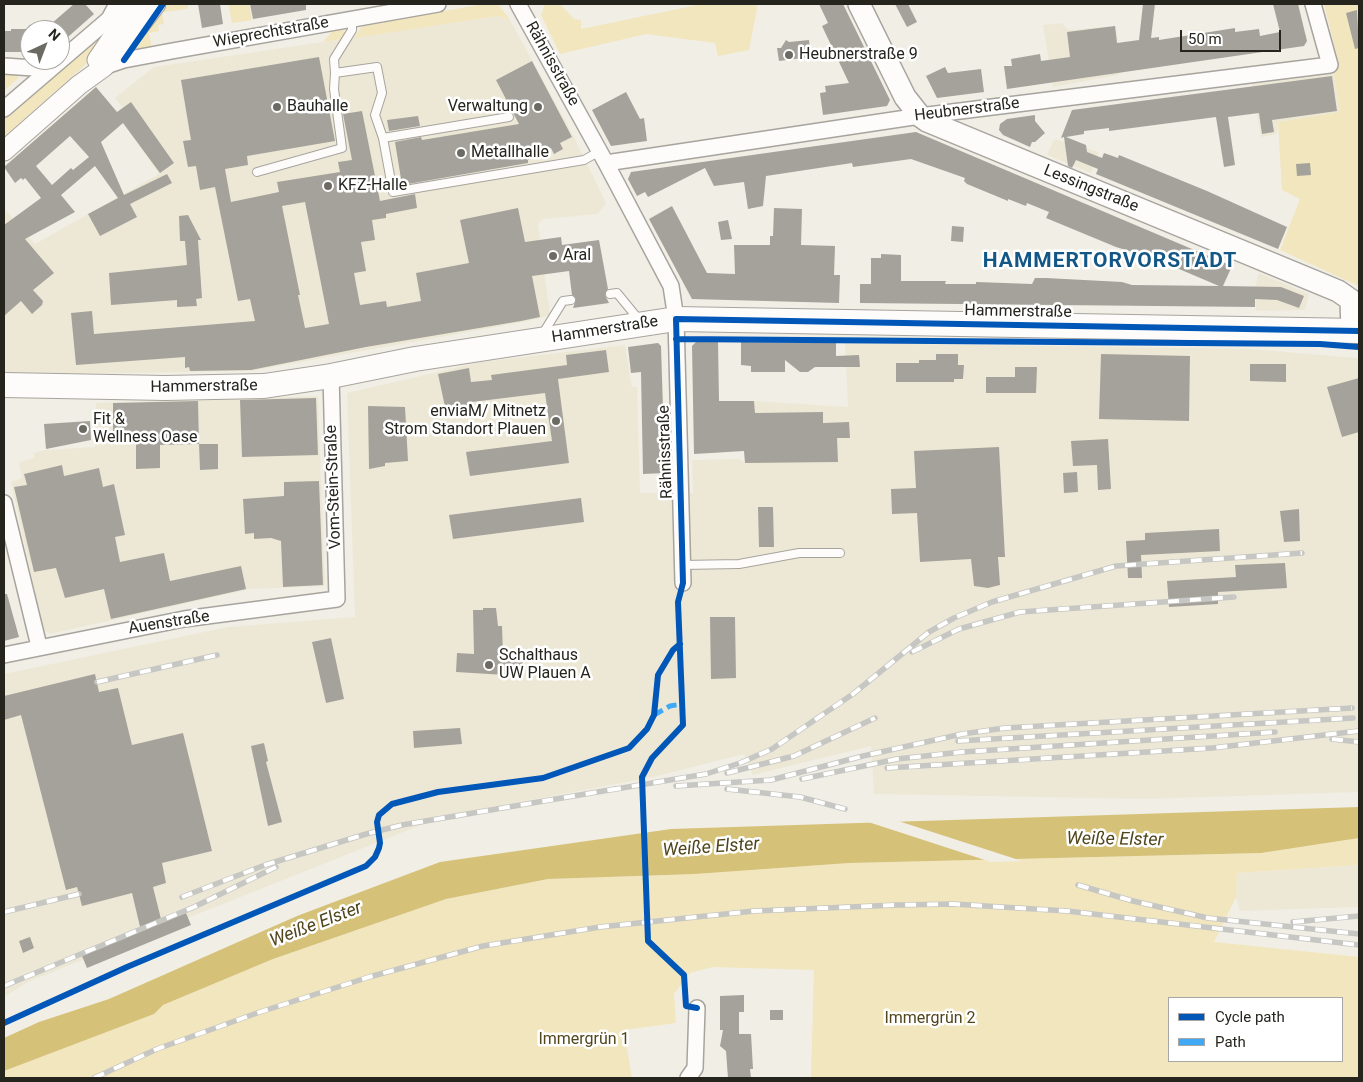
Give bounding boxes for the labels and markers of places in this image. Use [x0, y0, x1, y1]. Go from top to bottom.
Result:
place label: Heubnerstraße 9 [799, 45, 918, 65]
marker: Heubnerstraße 9 [783, 49, 795, 61]
place label: Bauhalle [287, 97, 348, 117]
place label: Verwaltung [448, 97, 528, 117]
marker: Bauhalle [271, 101, 283, 113]
marker: Verwaltung [532, 101, 544, 113]
place label: Metallhalle [471, 143, 549, 163]
marker: Metallhalle [455, 147, 467, 159]
place label: KFZ-Halle [338, 176, 407, 196]
marker: KFZ-Halle [322, 180, 334, 192]
place label: Aral [563, 246, 591, 266]
marker: Aral [547, 250, 559, 262]
place label: enviaM/ Mitnetz Strom Standort Plauen [385, 402, 546, 440]
place label: Fit & Wellness Oase [93, 410, 197, 448]
marker: enviaM/ Mitnetz Strom Standort Plauen [550, 415, 562, 427]
marker: Fit & Wellness Oase [77, 423, 89, 435]
place label: Schalthaus UW Plauen A [499, 646, 591, 684]
marker: Schalthaus UW Plauen A [483, 659, 495, 671]

